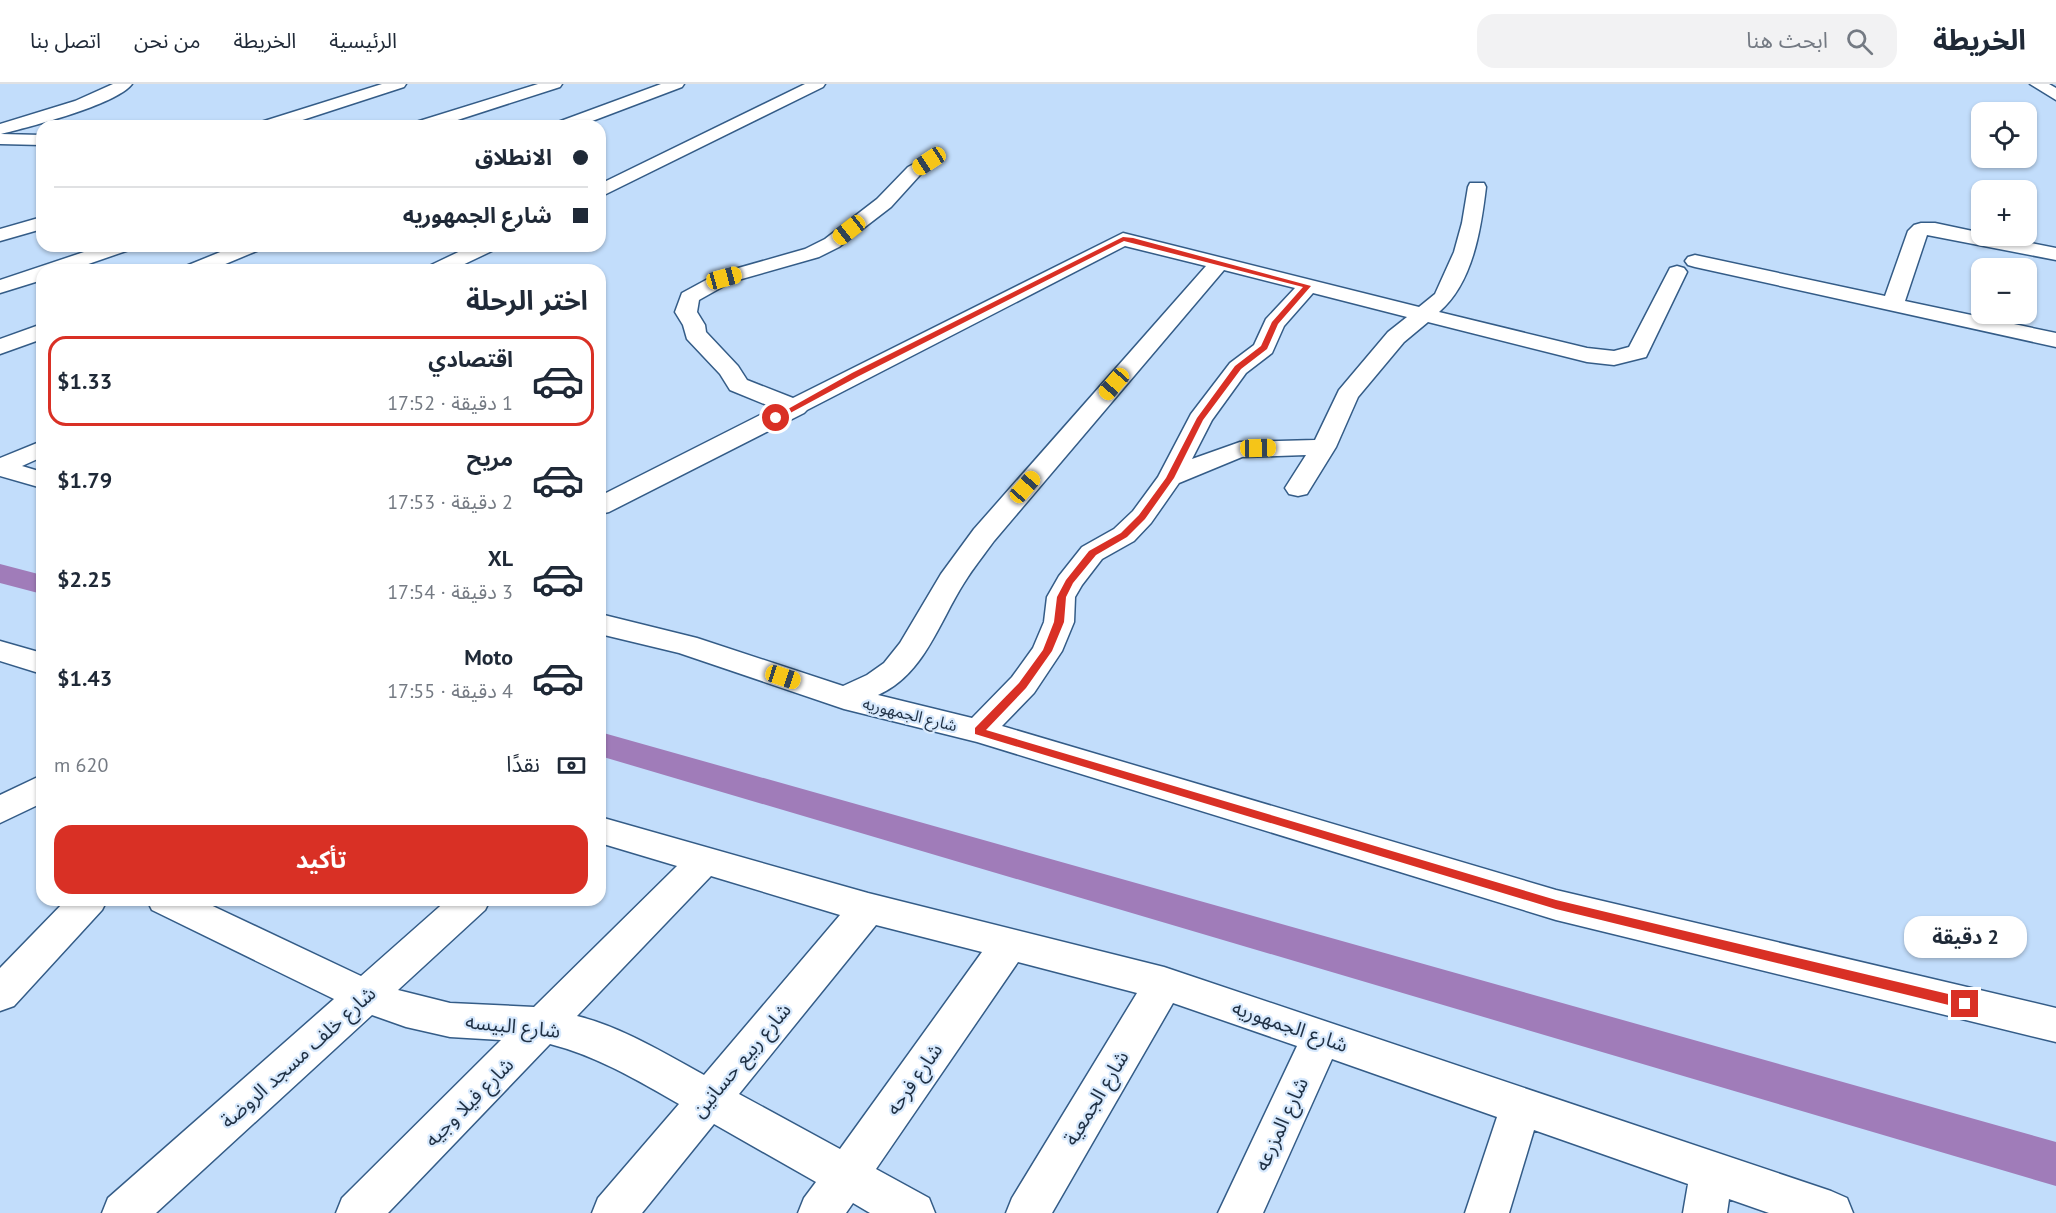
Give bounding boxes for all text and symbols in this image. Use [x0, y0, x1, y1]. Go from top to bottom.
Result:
search box [1477, 14, 1897, 68]
text: الخريطة [1933, 21, 2026, 58]
icon: search [1843, 25, 1876, 58]
text: ابحث هنا [1746, 26, 1828, 54]
text: اتصل بنا [30, 27, 101, 54]
text: من نحن [134, 27, 200, 54]
text: الخريطة [233, 27, 296, 54]
text: الرئيسية [329, 27, 397, 54]
map controls [1971, 102, 2037, 324]
button: locate [1971, 102, 2037, 168]
text: الانطلاق [475, 143, 552, 171]
car [909, 144, 949, 178]
button: + [1971, 180, 2037, 246]
text: شارع الجمهوريه [403, 201, 552, 229]
car [829, 212, 869, 248]
button: − [1971, 258, 2037, 324]
car [704, 265, 744, 291]
text: اختر الرحلة [466, 283, 588, 317]
text: اقتصادي [428, 345, 513, 373]
icon: car [531, 354, 585, 408]
car [1095, 365, 1133, 403]
text: $1.33 [57, 367, 112, 395]
text: 1 دقيقة · 17:52 [387, 390, 513, 416]
route start [762, 404, 789, 431]
car [1240, 439, 1276, 457]
text: مريح [467, 444, 513, 472]
icon: car [531, 453, 585, 507]
text: $1.79 [57, 466, 112, 494]
car [1006, 468, 1044, 506]
text: 2 دقيقة · 17:53 [387, 489, 513, 515]
text: XL [488, 544, 513, 572]
icon: car [531, 552, 585, 606]
text: $2.25 [57, 565, 112, 593]
text: 3 دقيقة · 17:54 [387, 579, 513, 605]
text: Moto [464, 643, 513, 671]
icon: car [531, 651, 585, 705]
car [763, 663, 803, 691]
text: $1.43 [57, 664, 112, 692]
text: 4 دقيقة · 17:55 [387, 678, 513, 704]
street label: شارع الجمهوريه [860, 693, 959, 738]
icon: cash [555, 749, 588, 782]
text: نقدًا [506, 750, 540, 778]
text: 620 m [54, 752, 108, 778]
button: تأكيد [54, 825, 588, 894]
callout: 2 دقيقة [1904, 917, 2026, 959]
text: 2 دقيقة [1932, 924, 1999, 950]
street label: شارع خلف مسجد الروضة [215, 980, 382, 1135]
route end [1951, 990, 1978, 1017]
street label: شارع الجمهوريه [1228, 994, 1351, 1060]
street label: شارع ربيع حسانين [685, 997, 798, 1124]
street label: شارع البيسه [464, 1008, 562, 1046]
street label: شارع فرحه [880, 1038, 950, 1121]
street label: شارع الجمعية [1058, 1046, 1136, 1151]
street label: شارع فيلا وجيه [419, 1052, 521, 1154]
street label: شارع المزرعه [1248, 1073, 1316, 1176]

